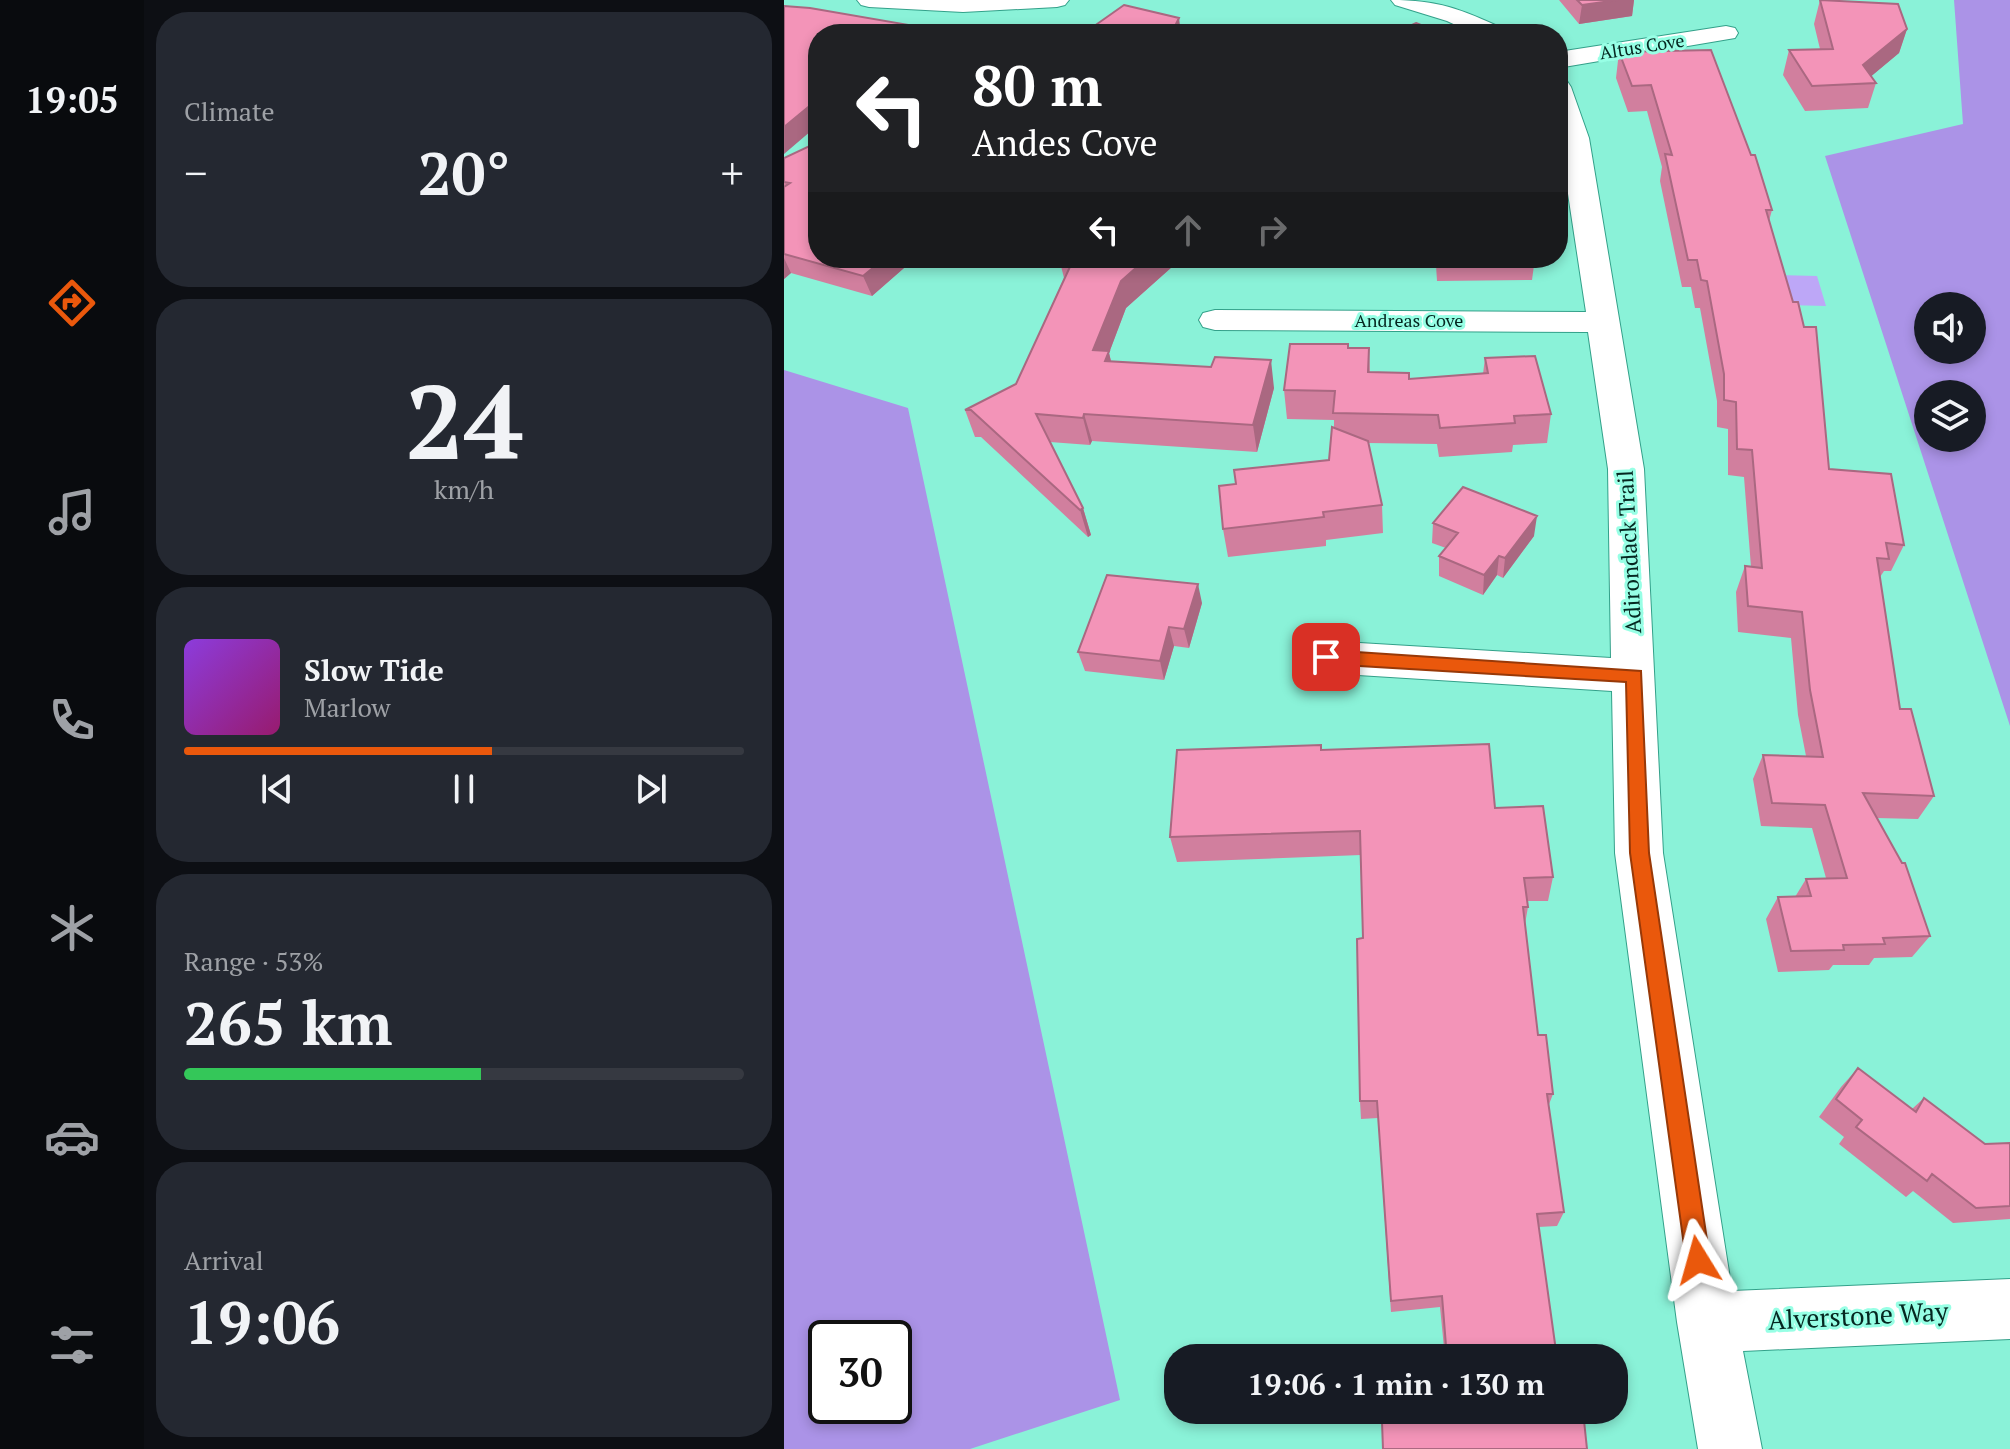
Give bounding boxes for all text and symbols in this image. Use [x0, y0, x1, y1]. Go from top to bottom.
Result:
street label: Altus Cove [1598, 27, 1686, 65]
text: 80 m [972, 48, 1102, 122]
icon: left [840, 56, 944, 160]
text: 19:05 [25, 76, 119, 123]
text: Climate [184, 94, 275, 128]
text: Andes Cove [972, 119, 1158, 166]
text: 20° [418, 133, 510, 212]
text: − [184, 143, 207, 202]
text: + [721, 143, 744, 202]
icon: left [1082, 208, 1126, 252]
icon: ahead [1166, 208, 1210, 252]
icon: right [1250, 208, 1294, 252]
icon: directions [44, 275, 100, 331]
map controls [1914, 292, 1986, 452]
button: sound [1914, 292, 1986, 364]
street label: Andreas Cove [1355, 308, 1463, 332]
text: 24 [405, 351, 523, 489]
button: layers [1914, 380, 1986, 452]
street label: Adirondack Trail [1610, 470, 1647, 634]
text: km/h [434, 472, 494, 506]
icon: music [44, 484, 100, 540]
pin [1292, 623, 1360, 691]
icon: arrive [1304, 635, 1348, 679]
text: Slow Tide [304, 650, 444, 690]
text: Marlow [304, 690, 390, 724]
icon: phone [44, 692, 100, 748]
icon: previous [255, 767, 299, 811]
icon: pause [442, 767, 486, 811]
icon: next [629, 767, 673, 811]
icon: climate [44, 900, 100, 956]
text: Range · 53% [184, 944, 323, 978]
text: 265 km [184, 983, 392, 1062]
icon: car [44, 1109, 100, 1165]
position arrow [1656, 1218, 1740, 1302]
text: Arrival [184, 1243, 264, 1277]
text: 19:06 [184, 1282, 340, 1361]
street label: Alverstone Way [1767, 1293, 1950, 1337]
icon: filters [44, 1317, 100, 1373]
speed limit sign: 30 [808, 1320, 912, 1424]
text: 19:06 · 1 min · 130 m [1248, 1364, 1544, 1404]

